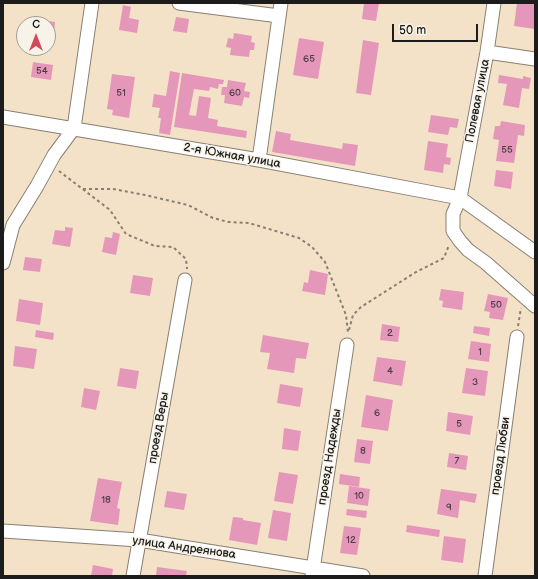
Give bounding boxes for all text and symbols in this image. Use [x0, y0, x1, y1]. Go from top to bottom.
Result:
north arrow [16, 16, 56, 56]
scale bar [394, 16, 480, 42]
text: С [32, 18, 40, 31]
text: 50 m [399, 23, 426, 38]
house number: 65 [303, 53, 315, 65]
street label: Полевая улица [463, 58, 493, 144]
house number: 54 [36, 65, 48, 77]
house number: 51 [116, 87, 126, 99]
house number: 60 [229, 87, 241, 99]
street label: 2-я Южная улица [182, 140, 282, 172]
house number: 55 [501, 144, 513, 156]
house number: 50 [490, 299, 502, 311]
house number: 2 [387, 327, 393, 339]
house number: 1 [478, 346, 482, 358]
house number: 4 [387, 365, 393, 377]
house number: 3 [472, 376, 478, 388]
street label: проезд Веры [146, 391, 172, 465]
house number: 6 [374, 407, 380, 419]
street label: проезд Надежды [315, 408, 345, 506]
street label: проезд Любви [488, 416, 514, 496]
house number: 5 [456, 418, 462, 430]
house number: 8 [360, 445, 366, 457]
house number: 7 [455, 455, 459, 467]
house number: 10 [354, 490, 364, 502]
house number: 18 [101, 494, 111, 506]
house number: 9 [446, 501, 452, 513]
street label: улица Андреянова [131, 534, 237, 562]
house number: 12 [346, 534, 356, 546]

